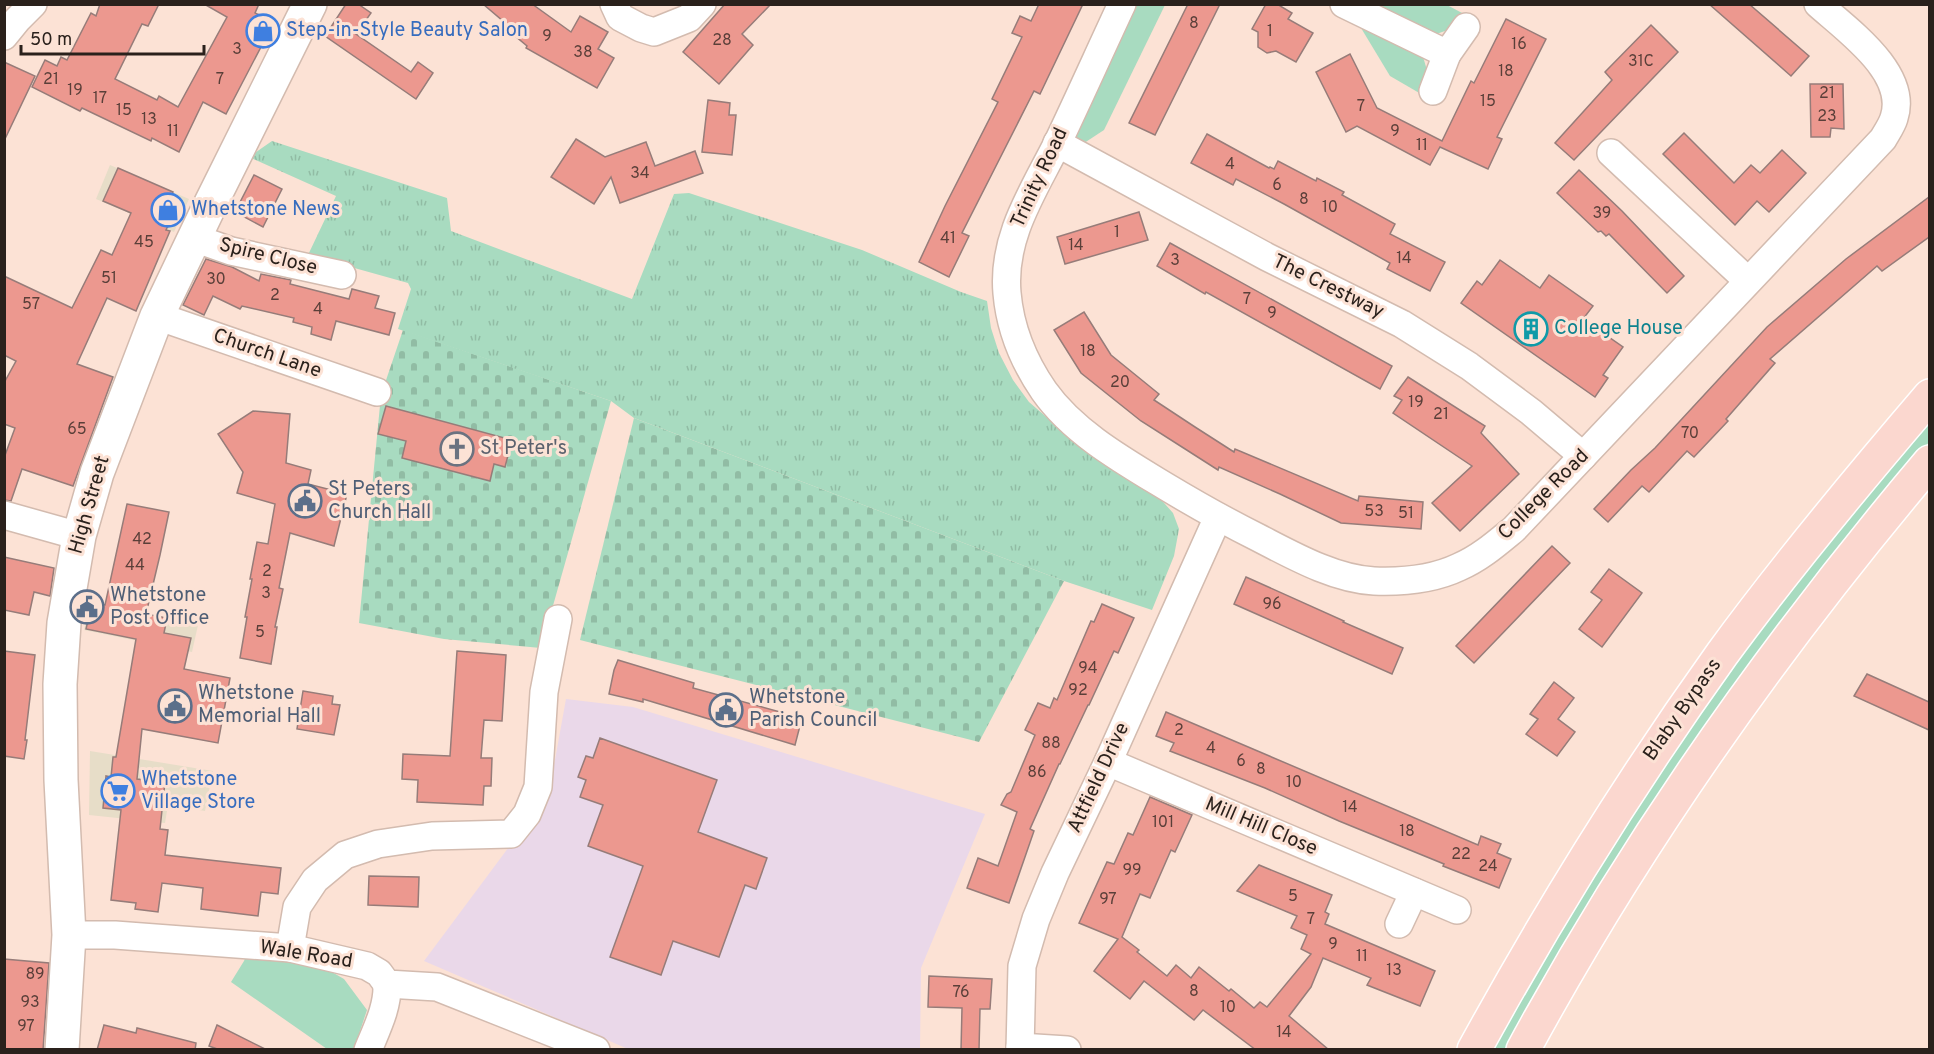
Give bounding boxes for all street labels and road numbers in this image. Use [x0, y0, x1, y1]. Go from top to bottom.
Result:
street label: Trinity Road [1005, 124, 1075, 232]
street label: Spire Close [216, 232, 320, 282]
street label: The Crestway [1268, 249, 1388, 325]
street label: Church Lane [209, 323, 325, 385]
street label: College Road [1493, 444, 1595, 546]
street label: High Street [64, 453, 116, 557]
street label: Blaby Bypass [1638, 654, 1728, 766]
street label: Attfield Drive [1062, 719, 1136, 837]
street label: Mill Hill Close [1201, 792, 1321, 862]
street label: Wale Road [258, 935, 354, 975]

